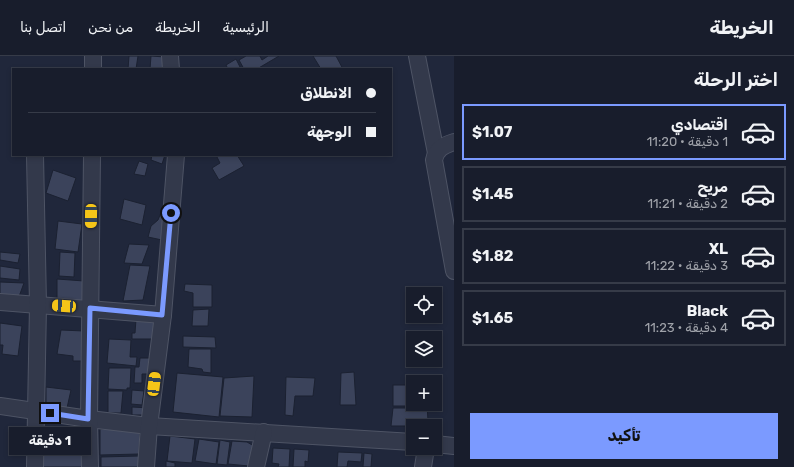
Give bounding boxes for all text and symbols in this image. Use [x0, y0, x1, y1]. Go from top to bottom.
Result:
text: الخريطة [709, 16, 774, 39]
text: اتصل بنا [20, 19, 66, 36]
text: من نحن [88, 19, 133, 36]
text: الخريطة [155, 19, 200, 36]
text: الرئيسية [222, 19, 269, 36]
text: اختر الرحلة [694, 69, 778, 91]
text: الانطلاق [300, 84, 352, 102]
icon: car [740, 114, 776, 150]
text: اقتصادي [671, 116, 728, 134]
text: الوجهة [307, 123, 352, 141]
text: $1.07 [472, 123, 512, 141]
text: 1 دقيقة · 11:20 [647, 134, 728, 149]
icon: car [740, 176, 776, 212]
text: مريح [697, 178, 728, 196]
text: $1.45 [472, 185, 514, 203]
text: 2 دقيقة · 11:21 [647, 196, 728, 211]
car [85, 204, 97, 228]
route start [162, 204, 180, 222]
icon: car [740, 238, 776, 274]
text: XL [709, 240, 728, 258]
text: $1.82 [472, 247, 514, 265]
text: 3 دقيقة · 11:22 [645, 258, 728, 273]
map controls [406, 287, 442, 455]
button: locate [406, 287, 442, 323]
car [52, 299, 76, 313]
icon: car [740, 300, 776, 336]
text: Black [687, 302, 728, 320]
text: $1.65 [472, 309, 513, 327]
text: 4 دقيقة · 11:23 [645, 320, 728, 335]
button: layers [406, 331, 442, 367]
car [147, 371, 161, 397]
button: + [406, 375, 442, 411]
route end [41, 404, 59, 422]
button: تأكيد [470, 413, 778, 459]
button: − [406, 419, 442, 455]
callout: 1 دقيقة [9, 427, 91, 455]
text: 1 دقيقة [29, 433, 71, 448]

